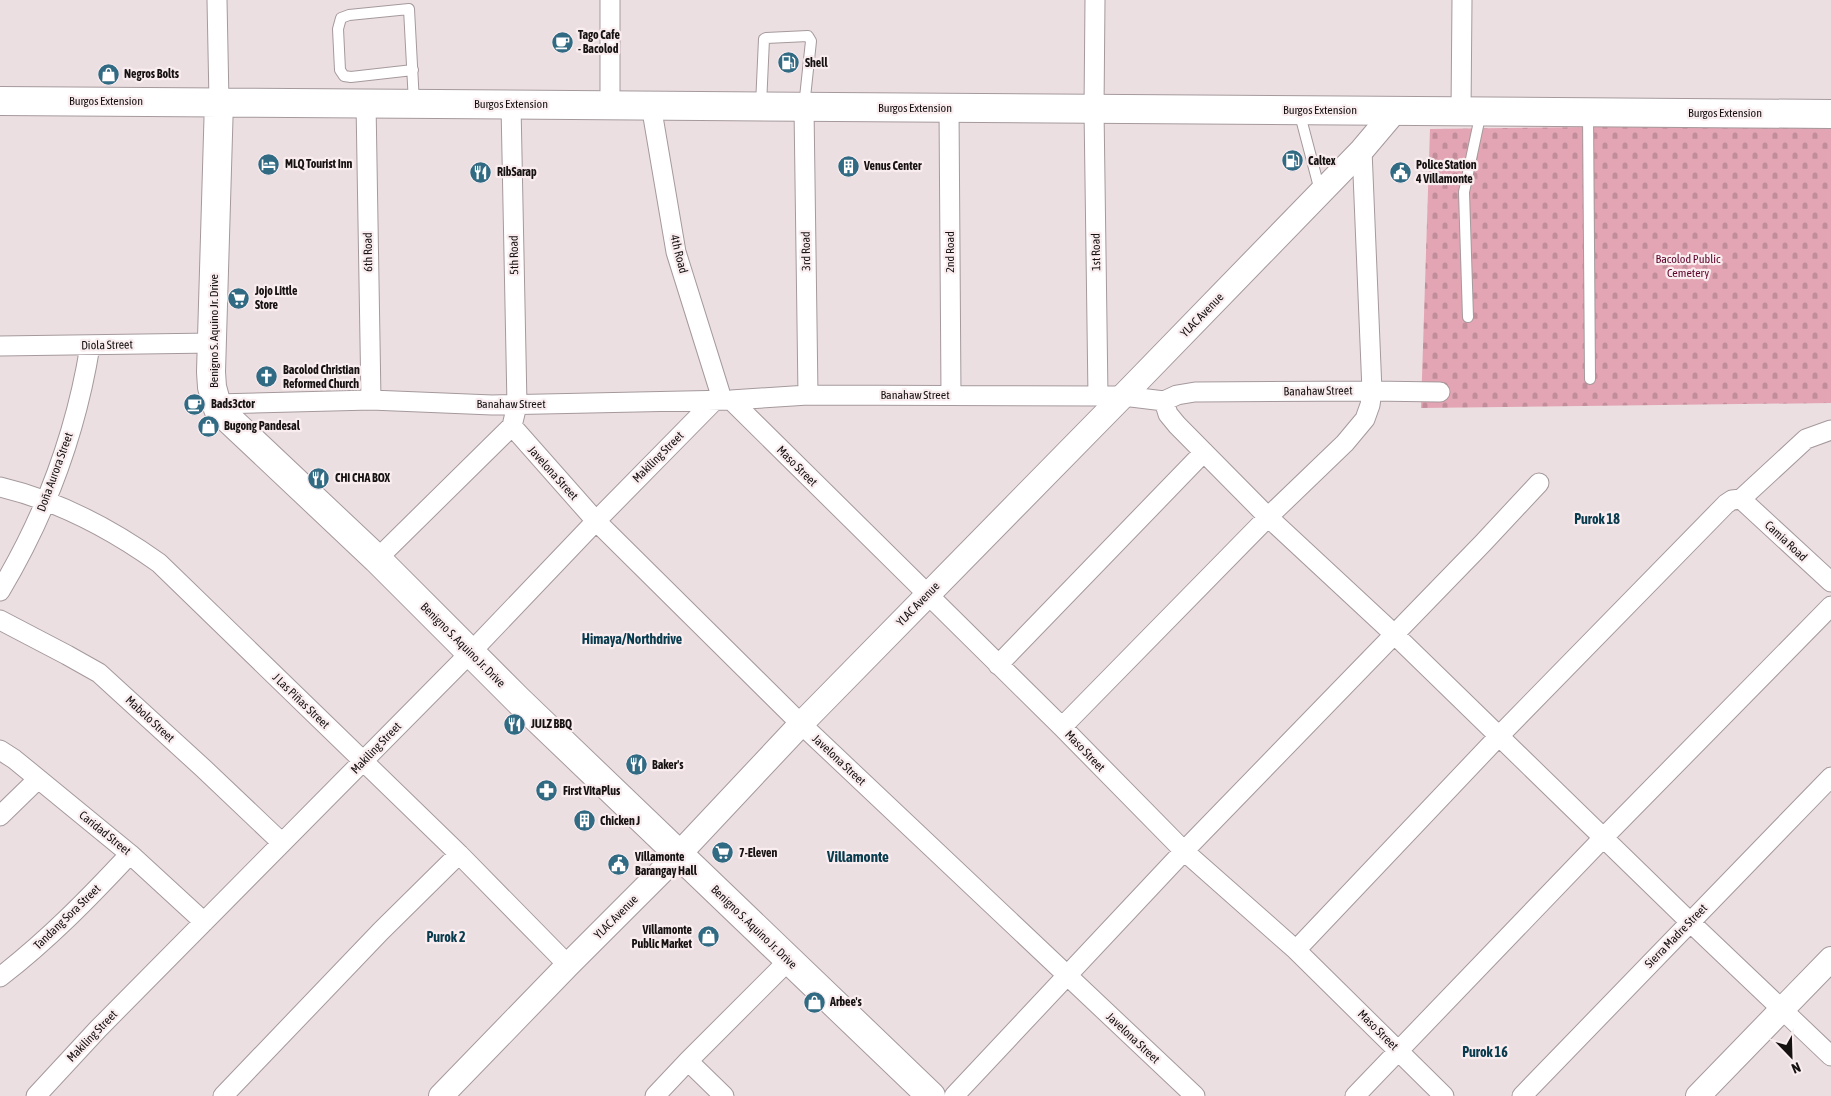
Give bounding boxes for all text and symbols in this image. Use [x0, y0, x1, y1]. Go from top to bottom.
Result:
place label: Tago Cafe - Bacolod [578, 28, 621, 56]
cafe icon: Tago Cafe - Bacolod [550, 30, 574, 54]
fuel station icon: Shell [777, 51, 801, 75]
place label: Shell [805, 56, 828, 70]
shop icon: Negros Bolts [96, 62, 120, 86]
place label: Negros Bolts [124, 67, 180, 81]
street label: Burgos Extension [69, 94, 143, 108]
street label: Burgos Extension [474, 97, 548, 111]
street label: Burgos Extension [878, 101, 952, 115]
street label: Burgos Extension [1283, 103, 1357, 117]
street label: Burgos Extension [1688, 106, 1762, 120]
fuel station icon: Caltex [1280, 149, 1304, 173]
hotel icon: MLQ Tourist Inn [257, 152, 281, 176]
building icon: Venus Center [836, 154, 860, 178]
place label: Caltex [1308, 154, 1336, 168]
place label: MLQ Tourist Inn [285, 157, 353, 171]
place label: Police Station 4 Villamonte [1415, 158, 1477, 186]
place label: Venus Center [863, 159, 922, 173]
restaurant icon: RibSarap [469, 160, 493, 184]
public building icon: Police Station 4 Villamonte [1388, 160, 1412, 184]
place label: RibSarap [497, 165, 537, 179]
street label: 3rd Road [799, 231, 813, 271]
street label: 2nd Road [943, 231, 957, 273]
street label: 6th Road [361, 232, 375, 272]
street label: 4th Road [667, 233, 691, 275]
street label: 1st Road [1089, 233, 1103, 271]
street label: 5th Road [507, 235, 521, 275]
park label: Bacolod Public Cemetery [1655, 252, 1721, 280]
street label: Benigno S. Aquino Jr. Drive [207, 274, 221, 388]
place label: Jojo Little Store [254, 284, 298, 312]
supermarket icon: Jojo Little Store [227, 286, 251, 310]
street label: YLAC Avenue [1177, 290, 1227, 340]
street label: Diola Street [81, 338, 134, 352]
place label: Bacolod Christian Reformed Church [283, 363, 360, 391]
church icon: Bacolod Christian Reformed Church [255, 365, 279, 389]
street label: Banahaw Street [1283, 383, 1353, 399]
street label: Banahaw Street [880, 388, 950, 402]
cafe icon: Bads3ctor [183, 392, 207, 416]
place label: Bads3ctor [211, 397, 255, 411]
street label: Banahaw Street [476, 397, 546, 411]
shop icon: Bugong Pandesal [196, 414, 220, 438]
place label: Bugong Pandesal [224, 419, 301, 433]
street label: Makiling Street [630, 428, 687, 485]
street label: Doña Aurora Street [34, 430, 76, 513]
street label: Javelona Street [525, 443, 581, 503]
street label: Maso Street [774, 443, 821, 490]
restaurant icon: CHI CHA BOX [307, 466, 331, 490]
place label: CHI CHA BOX [335, 471, 390, 485]
district label: Purok 18 [1574, 511, 1620, 527]
street label: Camia Road [1762, 518, 1810, 564]
street label: YLAC Avenue [893, 579, 943, 629]
street label: Benigno S. Aquino Jr. Drive [418, 600, 508, 690]
district label: Himaya/Northdrive [582, 631, 682, 647]
street label: J Las Piñas Street [270, 670, 333, 732]
street label: Mabolo Street [123, 693, 178, 746]
restaurant icon: JULZ BBQ [503, 712, 527, 736]
place label: JULZ BBQ [530, 717, 572, 731]
street label: Makiling Street [348, 719, 404, 777]
street label: Maso Street [1062, 728, 1108, 775]
street label: Javelona Street [809, 732, 869, 789]
restaurant icon: Baker's [624, 753, 648, 777]
place label: Baker's [652, 758, 684, 772]
pharmacy icon: First VitaPlus [535, 779, 559, 803]
place label: First VitaPlus [563, 784, 621, 798]
street label: Caridad Street [76, 808, 134, 858]
building icon: Chicken J [572, 809, 596, 833]
place label: Chicken J [600, 814, 640, 828]
supermarket icon: 7-Eleven [711, 841, 735, 865]
place label: 7-Eleven [739, 846, 777, 860]
district label: Villamonte [826, 848, 889, 865]
place label: Villamonte Barangay Hall [634, 850, 698, 878]
public building icon: Villamonte Barangay Hall [607, 852, 631, 876]
street label: Tandang Sora Street [31, 881, 104, 952]
street label: Benigno S. Aquino Jr. Drive [708, 882, 800, 972]
street label: YLAC Avenue [591, 892, 641, 942]
street label: Sierra Madre Street [1642, 901, 1710, 971]
place label: Villamonte Public Market [632, 923, 693, 951]
shop icon: Villamonte Public Market [696, 925, 720, 949]
district label: Purok 2 [427, 929, 466, 945]
shop icon: Arbee's [802, 990, 826, 1014]
place label: Arbee's [829, 995, 863, 1009]
street label: Makiling Street [64, 1007, 120, 1065]
street label: Maso Street [1355, 1007, 1402, 1054]
street label: Javelona Street [1103, 1010, 1163, 1067]
north arrow [1766, 1031, 1816, 1081]
district label: Purok 16 [1462, 1044, 1508, 1060]
text: N [1789, 1059, 1803, 1077]

